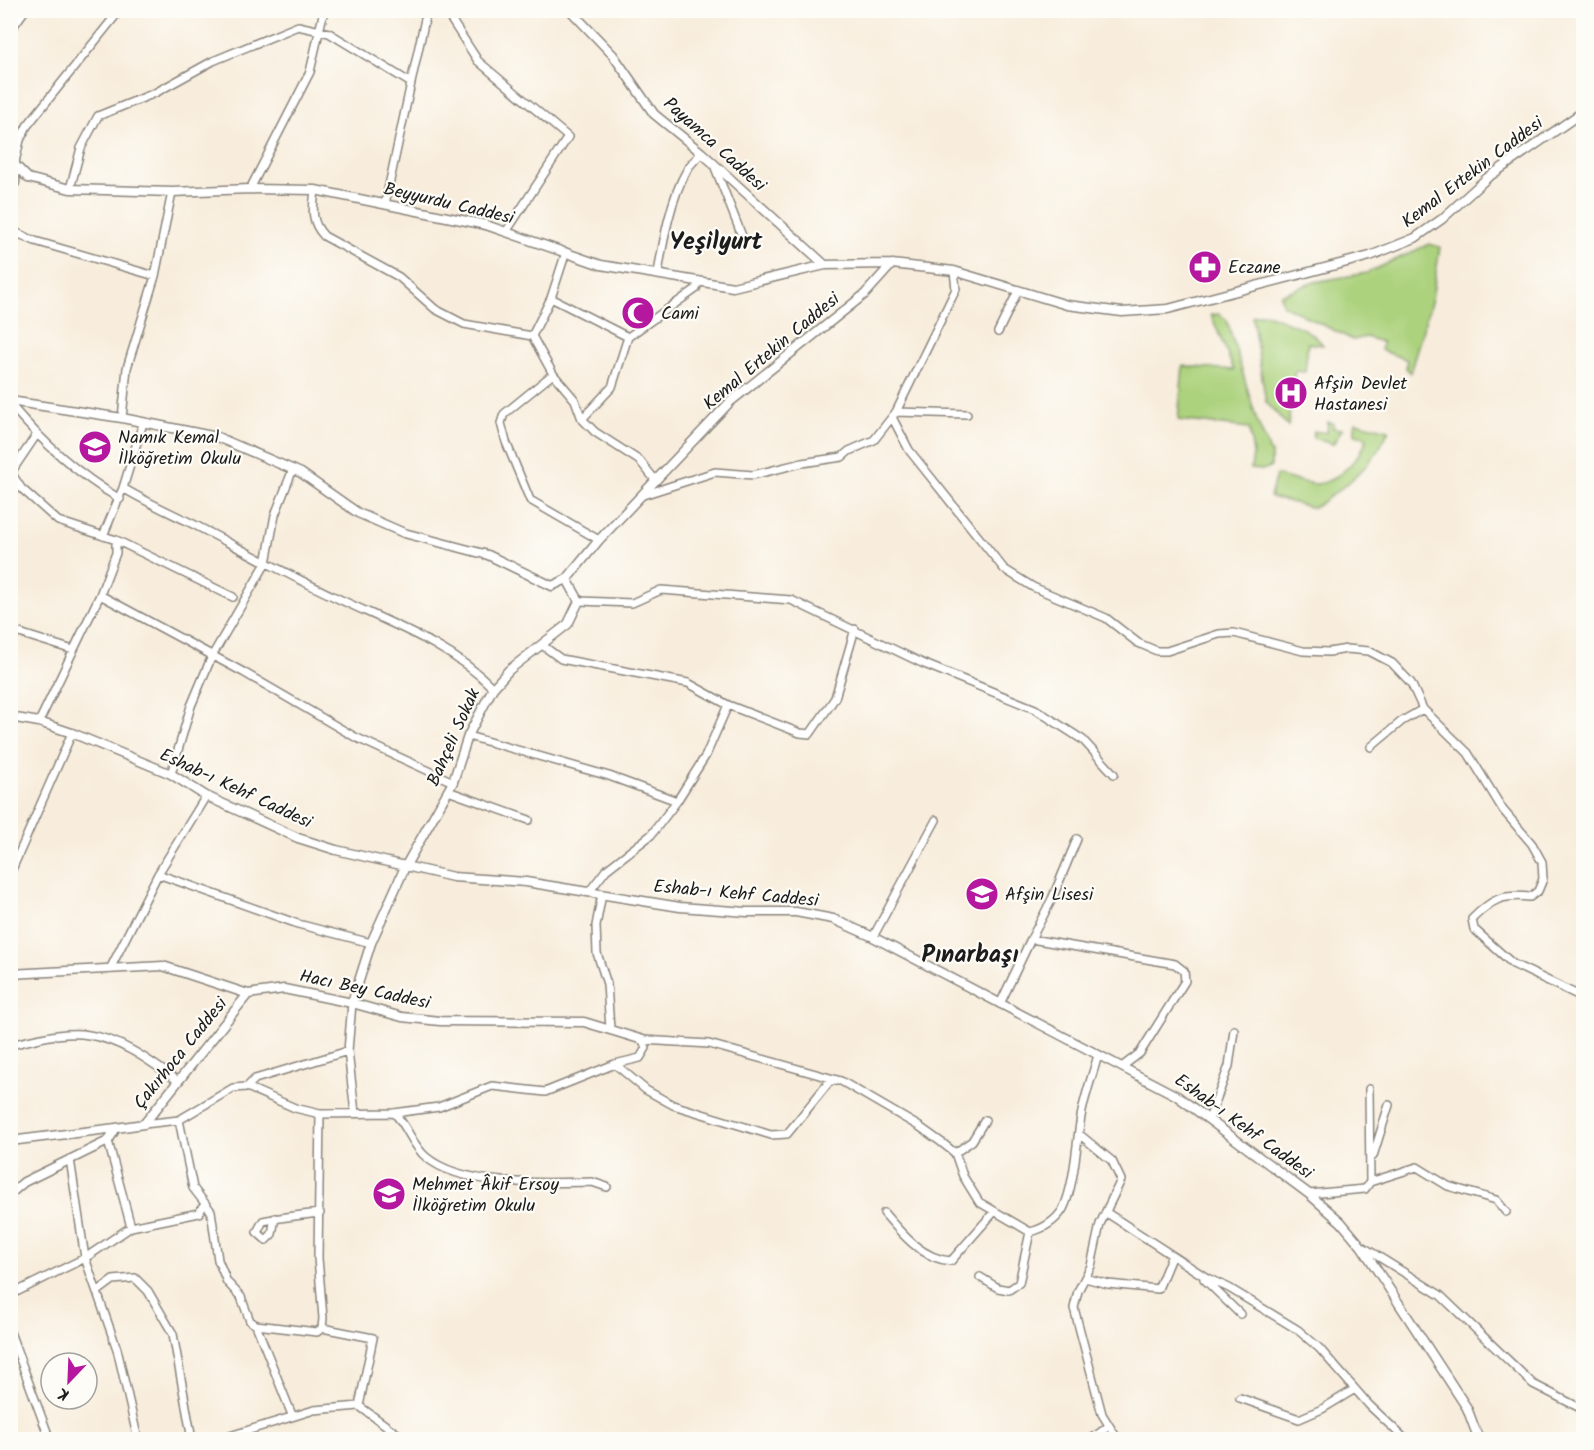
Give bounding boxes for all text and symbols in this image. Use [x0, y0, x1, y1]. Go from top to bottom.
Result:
street label: Payamca Caddesi [656, 91, 773, 200]
street label: Kemal Ertekin Caddesi [1396, 110, 1551, 236]
street label: Beyyurdu Caddesi [381, 175, 517, 234]
district label: Yeşilyurt [670, 223, 764, 262]
pharmacy icon: Eczane [1187, 249, 1223, 285]
place label: Eczane [1228, 254, 1281, 283]
street label: Kemal Ertekin Caddesi [697, 285, 848, 418]
mosque icon: Cami [620, 295, 656, 331]
place label: Cami [661, 300, 700, 329]
place label: Afşin Devlet Hastanesi [1314, 370, 1408, 420]
hospital icon: Afşin Devlet Hastanesi [1273, 375, 1309, 411]
place label: Namık Kemal İlköğretim Okulu [118, 424, 241, 474]
school or university icon: Namık Kemal İlköğretim Okulu [77, 429, 113, 465]
street label: Bahçeli Sokak [420, 683, 489, 791]
street label: Eshab-ı Kehf Caddesi [154, 741, 317, 838]
street label: Eshab-ı Kehf Caddesi [652, 873, 820, 916]
school or university icon: Afşin Lisesi [964, 876, 1000, 912]
place label: Afşin Lisesi [1005, 881, 1094, 910]
district label: Pınarbaşı [922, 936, 1018, 975]
street label: Hacı Bey Caddesi [297, 962, 433, 1019]
street label: Çakırhoca Caddesi [127, 991, 236, 1116]
street label: Eshab-ı Kehf Caddesi [1168, 1067, 1319, 1188]
place label: Mehmet Âkif Ersoy İlköğretim Okulu [412, 1171, 560, 1221]
school or university icon: Mehmet Âkif Ersoy İlköğretim Okulu [371, 1176, 407, 1212]
north arrow [39, 1351, 99, 1411]
text: K [54, 1380, 73, 1407]

